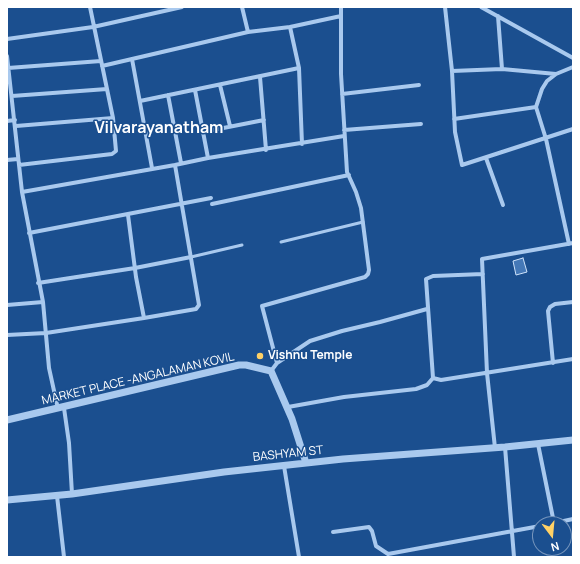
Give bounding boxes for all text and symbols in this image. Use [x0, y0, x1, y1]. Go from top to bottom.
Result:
district label: Vilvarayanatham [94, 119, 224, 139]
place label: Vishnu Temple [268, 349, 352, 363]
street label: MARKET PLACE -ANGALAMAN KOVIL [40, 350, 236, 408]
marker: Vishnu Temple [255, 351, 265, 361]
street label: BASHYAM ST [252, 443, 324, 465]
north arrow [532, 516, 572, 556]
text: N [549, 539, 561, 555]

